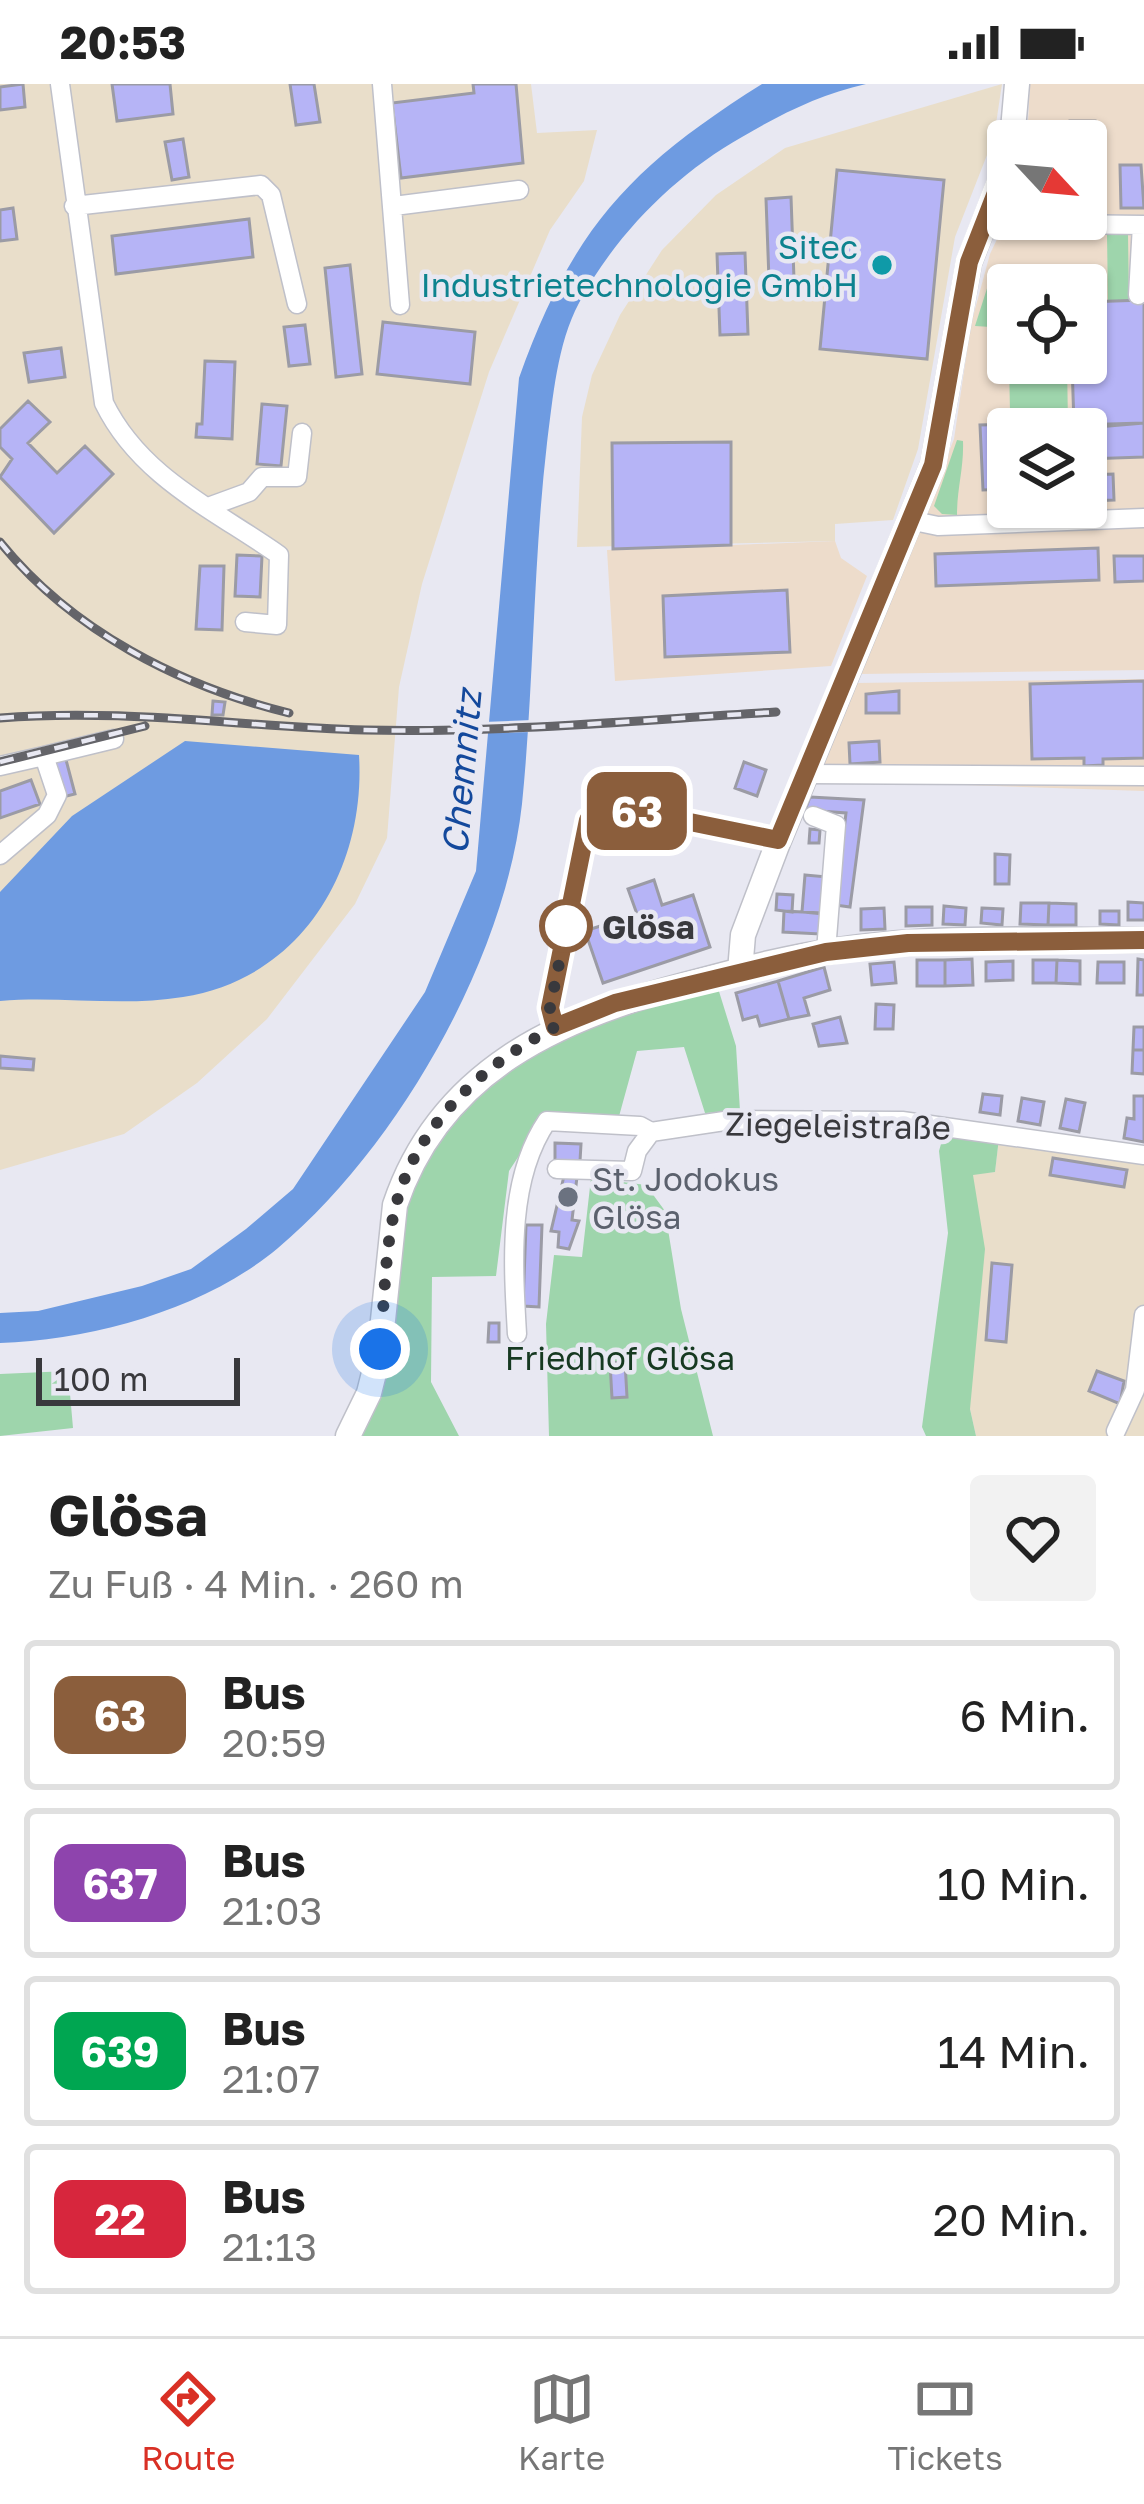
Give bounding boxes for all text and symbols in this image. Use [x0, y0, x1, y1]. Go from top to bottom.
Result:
text: 20:53 [60, 15, 186, 69]
north arrow [987, 120, 1107, 240]
map controls [987, 120, 1107, 528]
place label: Sitec Industrietechnologie GmbH [420, 227, 858, 304]
marker: Sitec Industrietechnologie GmbH [869, 252, 895, 278]
button: locate [987, 264, 1107, 384]
button: layers [987, 408, 1107, 528]
water label: Chemnitz [432, 685, 490, 856]
line badge: 63 [583, 772, 691, 850]
text: 63 [611, 786, 663, 836]
marker: Glösa [541, 901, 591, 951]
place label: Glösa [602, 907, 695, 946]
street label: Ziegeleistraße [725, 1104, 951, 1146]
place label: St. Jodokus Glösa [592, 1159, 779, 1236]
marker: St. Jodokus Glösa [555, 1184, 581, 1210]
your location [350, 1319, 410, 1379]
park label: Friedhof Glösa [505, 1338, 735, 1377]
scale bar [36, 1352, 240, 1405]
text: 100 m [54, 1359, 148, 1398]
button: heart [970, 1475, 1096, 1601]
text: Glösa [48, 1480, 208, 1549]
text: Zu Fuß · 4 Min. · 260 m [48, 1560, 464, 1607]
text: Bus [222, 1665, 306, 1719]
text: 6 Min. [960, 1688, 1090, 1742]
text: 63 [94, 1690, 146, 1740]
text: 20:59 [222, 1719, 327, 1766]
text: Bus [222, 1833, 306, 1887]
text: 10 Min. [937, 1856, 1090, 1910]
text: 637 [82, 1858, 158, 1908]
text: 21:03 [222, 1887, 322, 1934]
text: Bus [222, 2001, 306, 2055]
text: 14 Min. [938, 2024, 1090, 2078]
text: 639 [81, 2026, 159, 2076]
text: 21:07 [222, 2055, 320, 2102]
text: Bus [222, 2169, 306, 2223]
text: 20 Min. [933, 2192, 1090, 2246]
text: 22 [94, 2194, 146, 2244]
text: 21:13 [222, 2223, 317, 2270]
tab: Route [141, 2366, 236, 2477]
tab: Karte [518, 2366, 605, 2477]
tab: Tickets [888, 2366, 1003, 2477]

